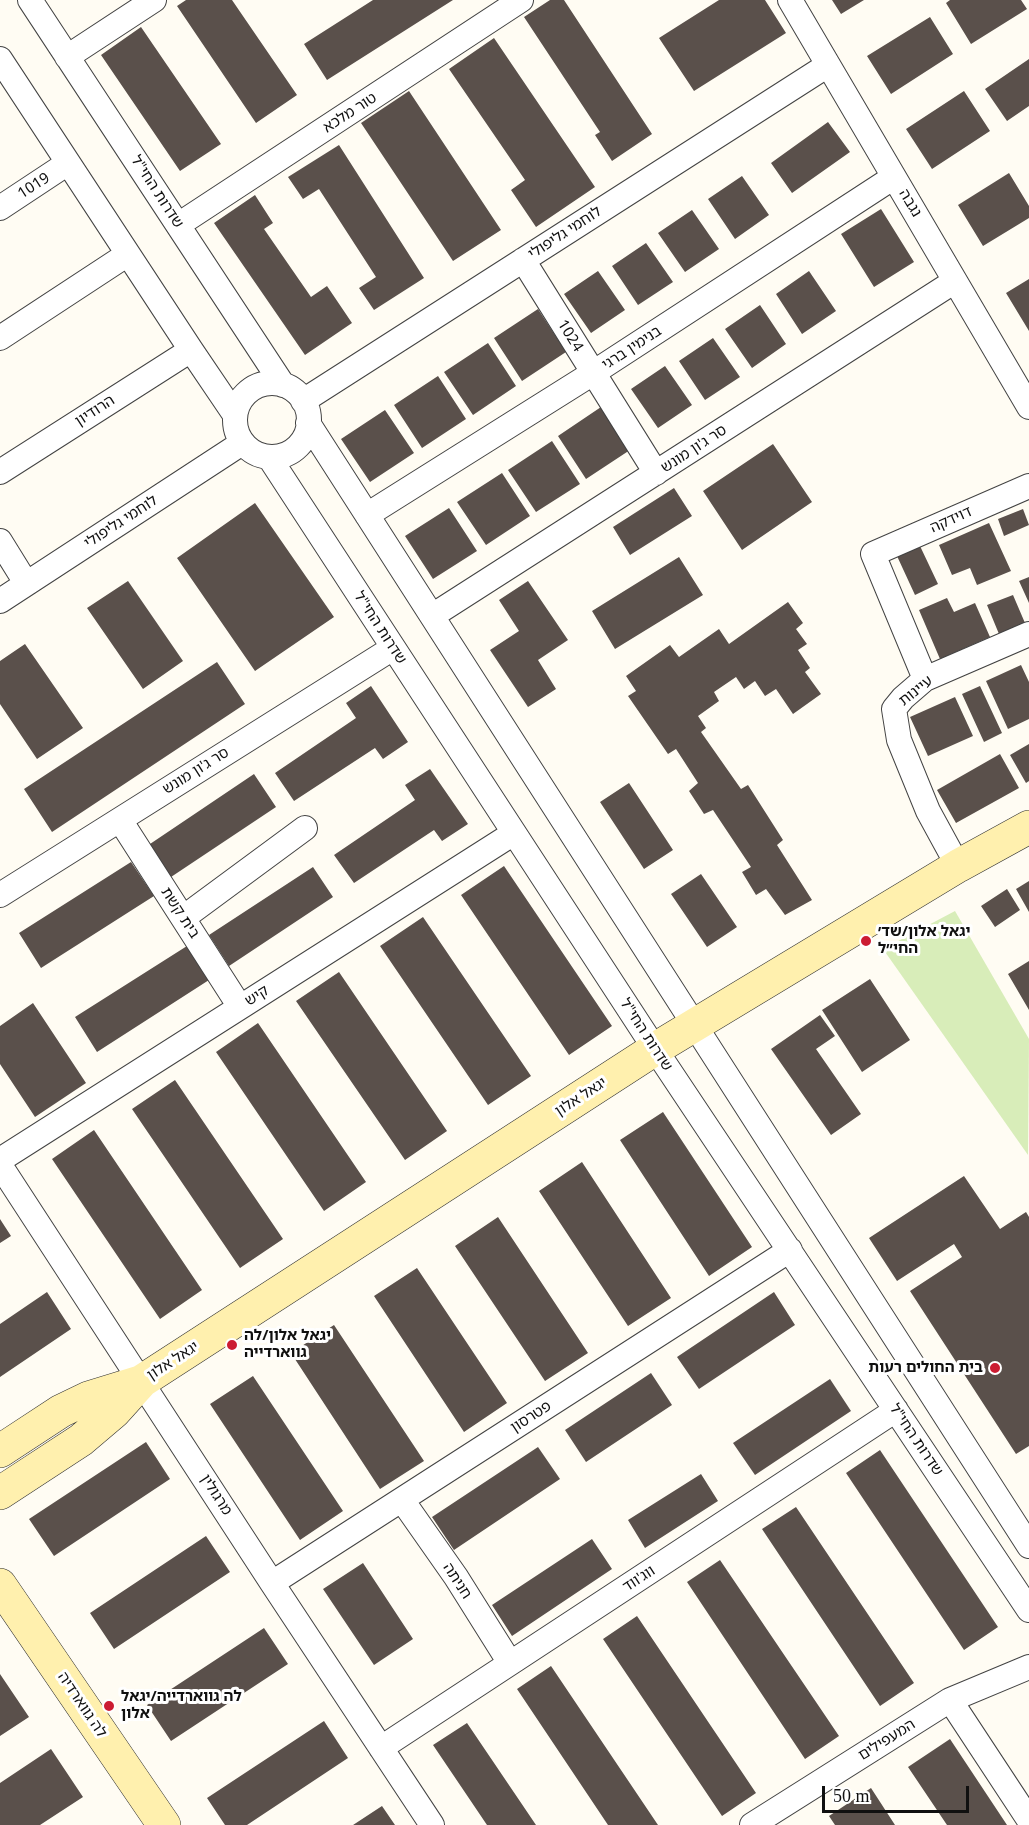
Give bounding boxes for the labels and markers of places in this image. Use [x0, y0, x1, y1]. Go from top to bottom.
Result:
place label: יגאל אלון/שד׳ החי״ל [878, 923, 970, 958]
marker: יגאל אלון/שד׳ החי״ל [859, 934, 873, 948]
place label: יגאל אלון/לה גווארדייה [244, 1327, 331, 1362]
marker: יגאל אלון/לה גווארדייה [225, 1338, 239, 1352]
place label: בית החולים רעות [868, 1359, 983, 1377]
marker: בית החולים רעות [988, 1361, 1002, 1375]
place label: לה גווארדייה/יגאל אלון [121, 1688, 242, 1723]
marker: לה גווארדייה/יגאל אלון [102, 1699, 116, 1713]

